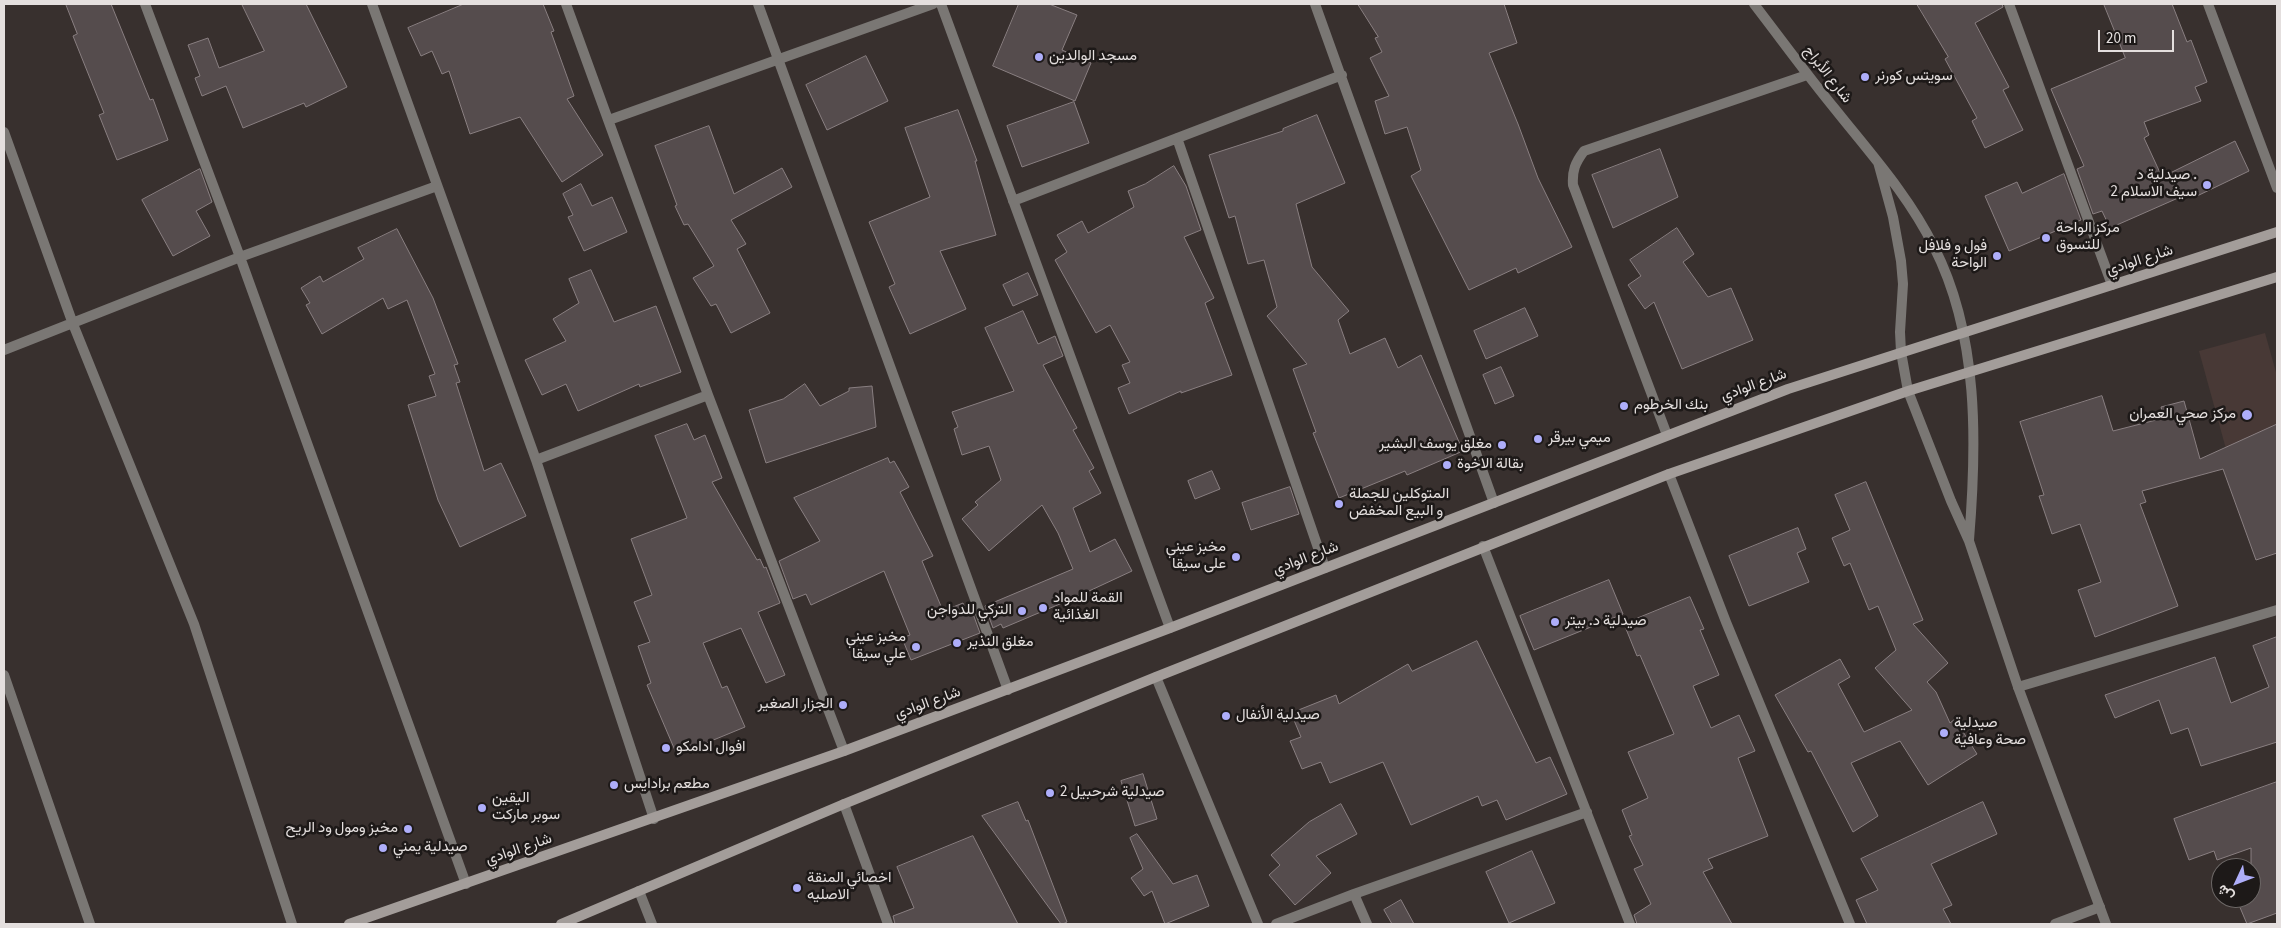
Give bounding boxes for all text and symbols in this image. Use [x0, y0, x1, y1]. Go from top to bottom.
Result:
scale bar [2101, 20, 2177, 52]
text: 20 m [2106, 28, 2136, 49]
street label: شارع الأبراج [1799, 43, 1855, 107]
place label: مسجد الوالدين [1049, 48, 1137, 66]
marker: مسجد الوالدين [1033, 51, 1045, 63]
place label: سويتس كورنر [1875, 68, 1953, 86]
marker: سويتس كورنر [1859, 71, 1871, 83]
place label: صيدلية د . سيف الاسلام 2 [2111, 167, 2197, 202]
marker: صيدلية د . سيف الاسلام 2 [2201, 179, 2213, 191]
place label: مركز الواحة للتسوق [2056, 220, 2120, 255]
marker: مركز الواحة للتسوق [2040, 232, 2052, 244]
place label: فول و فلافل الواحة [1918, 238, 1987, 273]
street label: شارع الوادي [2104, 242, 2176, 280]
marker: فول و فلافل الواحة [1991, 250, 2003, 262]
street label: شارع الوادي [1719, 366, 1789, 406]
place label: بنك الخرطوم [1634, 397, 1708, 415]
marker: بنك الخرطوم [1618, 400, 1630, 412]
place label: مركز صحي العمران [2129, 406, 2236, 424]
marker: مركز صحي العمران [2240, 408, 2254, 422]
place label: ميمي بيرقر [1548, 430, 1611, 448]
marker: ميمي بيرقر [1532, 433, 1544, 445]
place label: مغلق يوسف البشير [1379, 436, 1492, 454]
marker: مغلق يوسف البشير [1496, 439, 1508, 451]
place label: بقالة الاخوة [1457, 456, 1524, 474]
marker: بقالة الاخوة [1441, 459, 1453, 471]
place label: المتوكلين للجملة و البيع المخفض [1349, 486, 1449, 521]
marker: المتوكلين للجملة و البيع المخفض [1333, 498, 1345, 510]
street label: شارع الوادي [1271, 538, 1341, 580]
place label: مخبز عيني على سيقا [1166, 539, 1226, 574]
marker: مخبز عيني على سيقا [1230, 551, 1242, 563]
place label: القمة للمواد الغذائية [1053, 590, 1123, 625]
place label: التركي للدواجن [927, 602, 1012, 620]
marker: القمة للمواد الغذائية [1037, 602, 1049, 614]
marker: التركي للدواجن [1016, 605, 1028, 617]
place label: صيدلية د. بيتر [1565, 613, 1646, 631]
marker: صيدلية د. بيتر [1549, 616, 1561, 628]
place label: مخبز عيني علي سيقا [846, 629, 906, 664]
place label: مغلق النذير [967, 634, 1033, 652]
marker: مغلق النذير [951, 637, 963, 649]
marker: مخبز عيني علي سيقا [910, 641, 922, 653]
street label: شارع الوادي [893, 684, 963, 724]
place label: الجزار الصغير [758, 696, 833, 714]
marker: الجزار الصغير [837, 699, 849, 711]
place label: صيدلية الأنفال [1236, 707, 1320, 725]
marker: صيدلية الأنفال [1220, 710, 1232, 722]
place label: صيدلية صحة وعافية [1954, 715, 2026, 750]
marker: صيدلية صحة وعافية [1938, 727, 1950, 739]
place label: افوال ادامكو [676, 739, 746, 757]
marker: افوال ادامكو [660, 742, 672, 754]
place label: مطعم برادايس [624, 776, 710, 794]
marker: مطعم برادايس [608, 779, 620, 791]
place label: صيدلية شرحبيل 2 [1060, 784, 1165, 802]
marker: صيدلية شرحبيل 2 [1044, 787, 1056, 799]
place label: اليقين سوبر ماركت [492, 790, 560, 825]
marker: اليقين سوبر ماركت [476, 802, 488, 814]
place label: مخبز ومول ود الريح [286, 820, 398, 838]
marker: مخبز ومول ود الريح [402, 823, 414, 835]
street label: شارع الوادي [484, 830, 554, 870]
place label: صيدلية يمني [393, 839, 468, 857]
marker: صيدلية يمني [377, 842, 389, 854]
north arrow [2211, 858, 2261, 908]
place label: اخصائي المنقة الاصليه [807, 870, 891, 905]
text: ش [2213, 880, 2239, 906]
marker: اخصائي المنقة الاصليه [791, 882, 803, 894]

